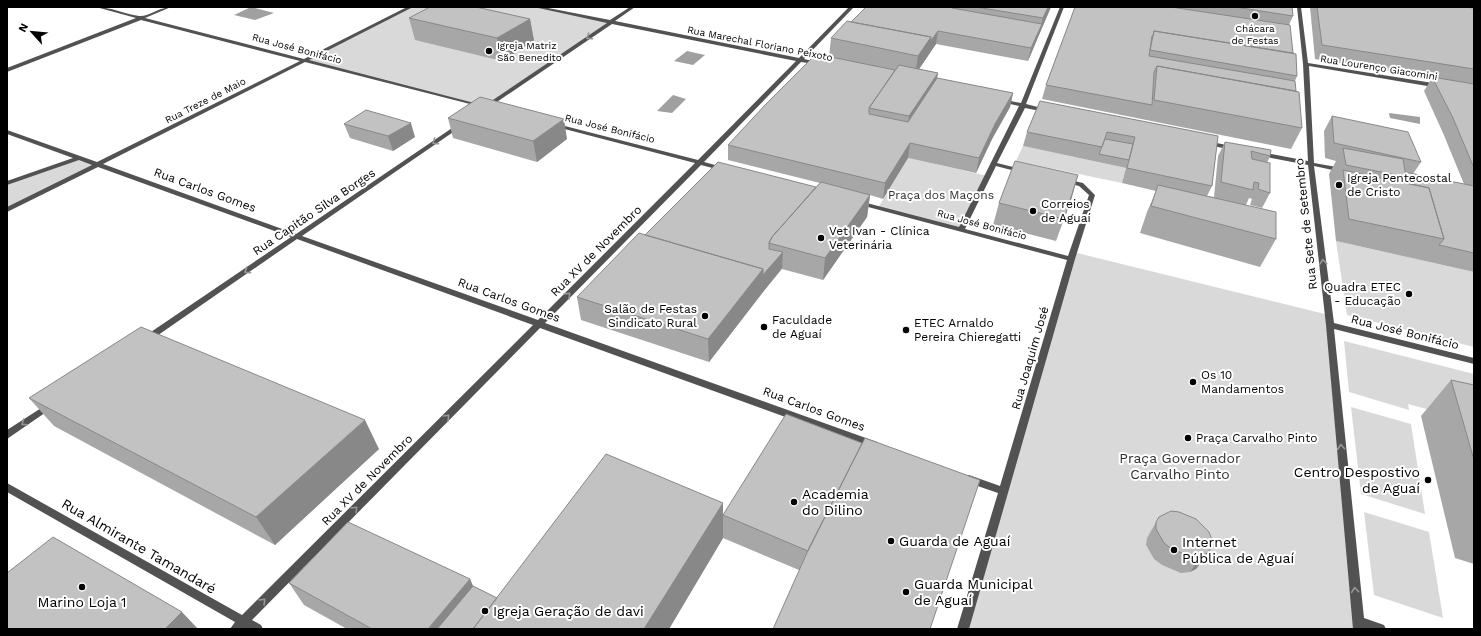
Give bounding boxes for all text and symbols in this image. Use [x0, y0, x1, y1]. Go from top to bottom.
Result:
marker: Chácara de Festas [1250, 11, 1260, 21]
north arrow [12, 12, 52, 52]
text: N [16, 21, 31, 34]
place label: Chácara de Festas [1231, 23, 1279, 46]
street label: Rua Marechal Floriano Peixoto [686, 24, 833, 63]
street label: Rua José Bonifácio [251, 31, 343, 66]
one-way arrow [586, 32, 593, 40]
place label: Igreja Matriz São Benedito [497, 40, 562, 63]
marker: Igreja Matriz São Benedito [484, 46, 494, 56]
street label: Rua Lourenço Giacomini [1319, 53, 1438, 82]
street label: Rua Treze de Maio [163, 75, 247, 126]
street label: Rua José Bonifácio [564, 112, 656, 145]
one-way arrow [433, 137, 440, 144]
street label: Rua Sete de Setembro [1292, 158, 1320, 290]
street label: Rua Carlos Gomes [152, 165, 258, 215]
street label: Rua Capitão Silva Borges [250, 166, 378, 258]
place label: Igreja Pentecostal de Cristo [1347, 171, 1452, 199]
marker: Igreja Pentecostal de Cristo [1334, 180, 1344, 190]
park label: Praça dos Maçons [888, 188, 994, 202]
place label: Correios de Aguaí [1041, 197, 1091, 225]
street label: Rua XV de Novembro [548, 203, 644, 299]
marker: Correios de Aguaí [1028, 206, 1038, 216]
street label: Rua José Bonifácio [936, 207, 1028, 242]
place label: Vet Ivan - Clínica Veterinária [829, 224, 930, 252]
marker: Vet Ivan - Clínica Veterinária [816, 233, 826, 243]
one-way arrow [1318, 259, 1327, 265]
one-way arrow [245, 266, 252, 273]
street label: Rua Carlos Gomes [456, 275, 562, 325]
place label: Quadra ETEC - Educação [1324, 280, 1401, 308]
marker: Quadra ETEC - Educação [1404, 289, 1414, 299]
one-way arrow [563, 292, 571, 300]
place label: Salão de Festas Sindicato Rural [604, 302, 697, 330]
street label: Rua Joaquim José [1009, 305, 1051, 411]
marker: Salão de Festas Sindicato Rural [700, 311, 710, 321]
street label: Rua José Bonifácio [1350, 312, 1460, 352]
place label: Faculdade de Aguaí [772, 313, 832, 341]
place label: ETEC Arnaldo Pereira Chieregatti [914, 316, 1021, 344]
marker: Faculdade de Aguaí [759, 322, 769, 332]
marker: ETEC Arnaldo Pereira Chieregatti [901, 325, 911, 335]
place label: Os 10 Mandamentos [1201, 368, 1284, 396]
marker: Os 10 Mandamentos [1188, 377, 1198, 387]
street label: Rua Carlos Gomes [761, 384, 867, 434]
one-way arrow [442, 414, 450, 422]
one-way arrow [22, 418, 29, 425]
place label: Praça Carvalho Pinto [1196, 431, 1317, 445]
street label: Rua XV de Novembro [319, 432, 415, 528]
marker: Praça Carvalho Pinto [1183, 433, 1193, 443]
one-way arrow [1337, 444, 1346, 450]
park label: Praça Governador Carvalho Pinto [1119, 450, 1241, 482]
place label: Centro Despostivo de Aguaí [1294, 464, 1420, 496]
marker: Centro Despostivo de Aguaí [1423, 475, 1433, 485]
place label: Academia do Dilino [802, 486, 869, 518]
street label: Rua Almirante Tamandaré [59, 495, 219, 597]
marker: Academia do Dilino [789, 497, 799, 507]
one-way arrow [350, 506, 358, 514]
place label: Guarda de Aguaí [899, 533, 1011, 549]
place label: Internet Pública de Aguaí [1182, 534, 1294, 566]
marker: Guarda de Aguaí [886, 536, 896, 546]
marker: Internet Pública de Aguaí [1169, 545, 1179, 555]
place label: Guarda Municipal de Aguaí [914, 576, 1033, 608]
marker: Marino Loja 1 [77, 582, 87, 592]
marker: Guarda Municipal de Aguaí [901, 587, 911, 597]
one-way arrow [1351, 587, 1360, 593]
place label: Marino Loja 1 [38, 594, 126, 610]
one-way arrow [258, 598, 266, 606]
place label: Igreja Geração de davi [493, 603, 644, 619]
marker: Igreja Geração de davi [480, 606, 490, 616]

